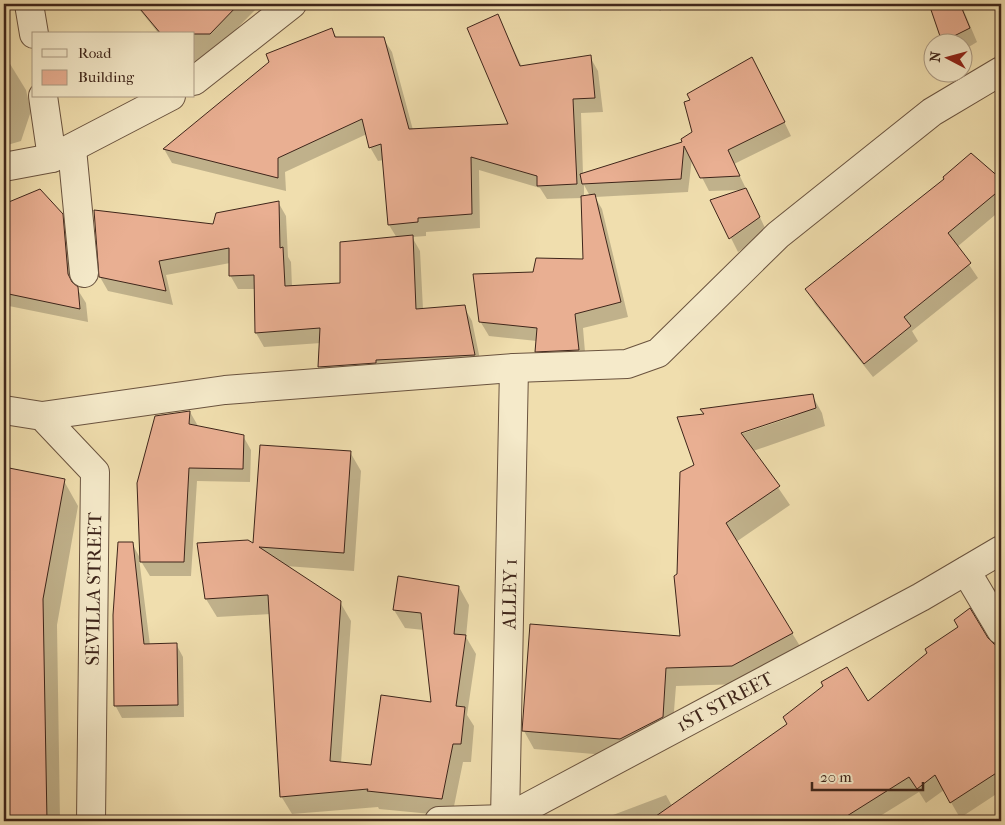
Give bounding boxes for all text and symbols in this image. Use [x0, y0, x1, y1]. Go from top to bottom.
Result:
legend [32, 32, 195, 98]
north arrow [922, 32, 972, 82]
text: Road [78, 44, 112, 62]
text: N [927, 50, 945, 63]
text: Building [78, 68, 135, 86]
street label: SEVILLA STREET [82, 512, 106, 666]
street label: ALLEY 1 [498, 559, 522, 630]
street label: 1ST STREET [673, 667, 777, 737]
scale bar [812, 760, 924, 792]
text: 20 m [820, 768, 852, 786]

